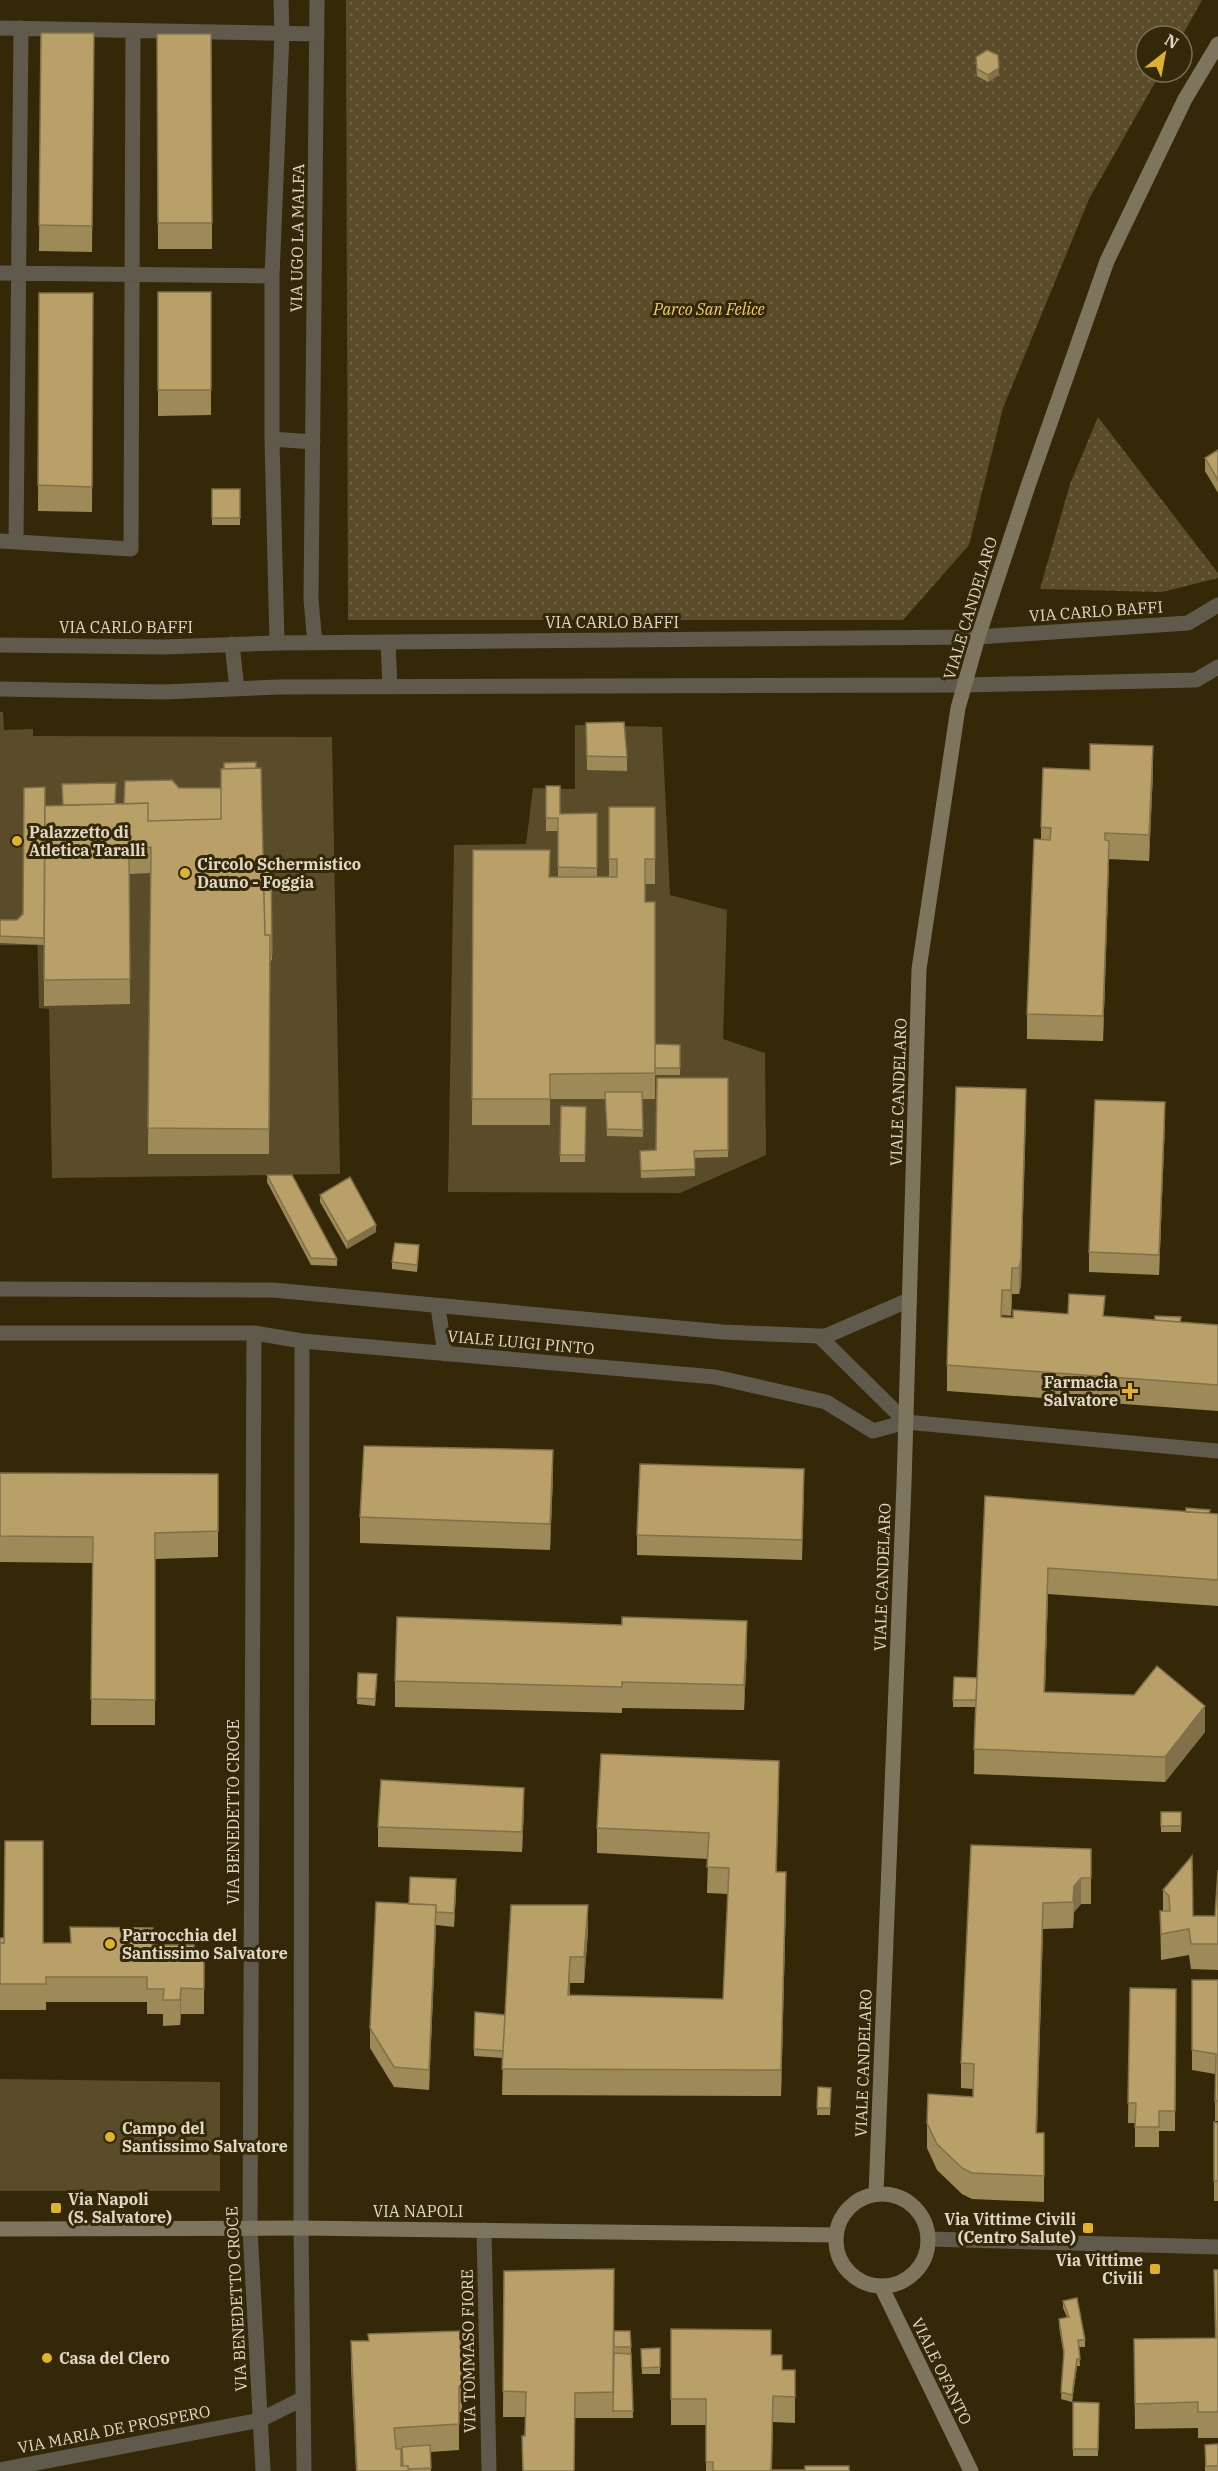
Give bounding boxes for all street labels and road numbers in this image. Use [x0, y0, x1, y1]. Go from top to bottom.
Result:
street label: VIA UGO LA MALFA [286, 164, 308, 312]
street label: VIALE CANDELARO [939, 534, 1001, 682]
street label: VIA CARLO BAFFI [1028, 596, 1164, 626]
street label: VIA CARLO BAFFI [545, 612, 679, 632]
street label: VIA CARLO BAFFI [59, 617, 193, 637]
street label: VIALE CANDELARO [885, 1017, 911, 1167]
street label: VIALE LUIGI PINTO [447, 1326, 595, 1358]
street label: VIALE CANDELARO [869, 1502, 895, 1652]
street label: VIA BENEDETTO CROCE [223, 1719, 243, 1905]
street label: VIALE CANDELARO [850, 1988, 876, 2138]
street label: VIA NAPOLI [373, 2201, 463, 2221]
street label: VIA BENEDETTO CROCE [221, 2206, 251, 2392]
street label: VIA TOMMASO FIORE [457, 2269, 479, 2433]
street label: VIALE OFANTO [907, 2314, 977, 2428]
street label: VIA MARIA DE PROSPERO [16, 2401, 212, 2457]

